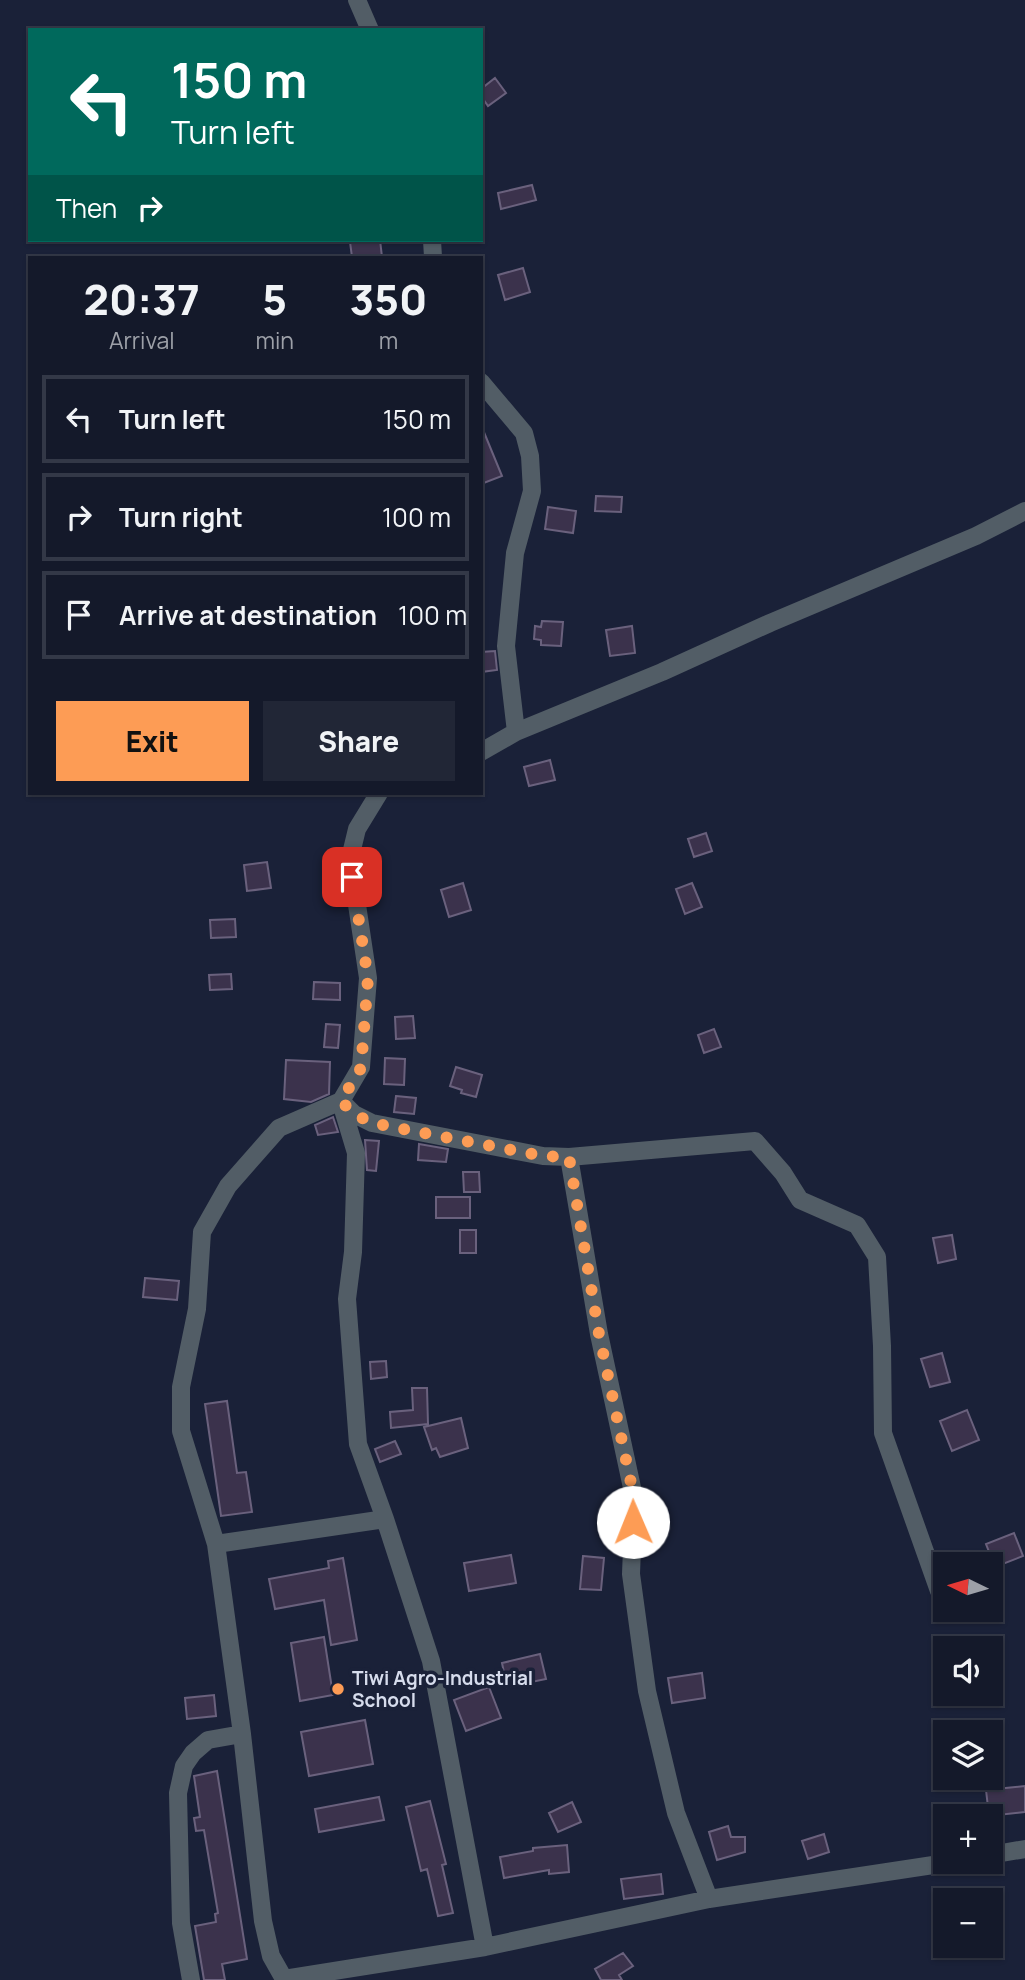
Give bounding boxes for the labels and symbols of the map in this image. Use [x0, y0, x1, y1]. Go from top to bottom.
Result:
pin [322, 847, 382, 907]
position arrow [596, 1485, 670, 1559]
north arrow [933, 1552, 1003, 1622]
place label: Tiwi Agro-Industrial School [352, 1665, 533, 1713]
marker: Tiwi Agro-Industrial School [330, 1681, 346, 1697]

